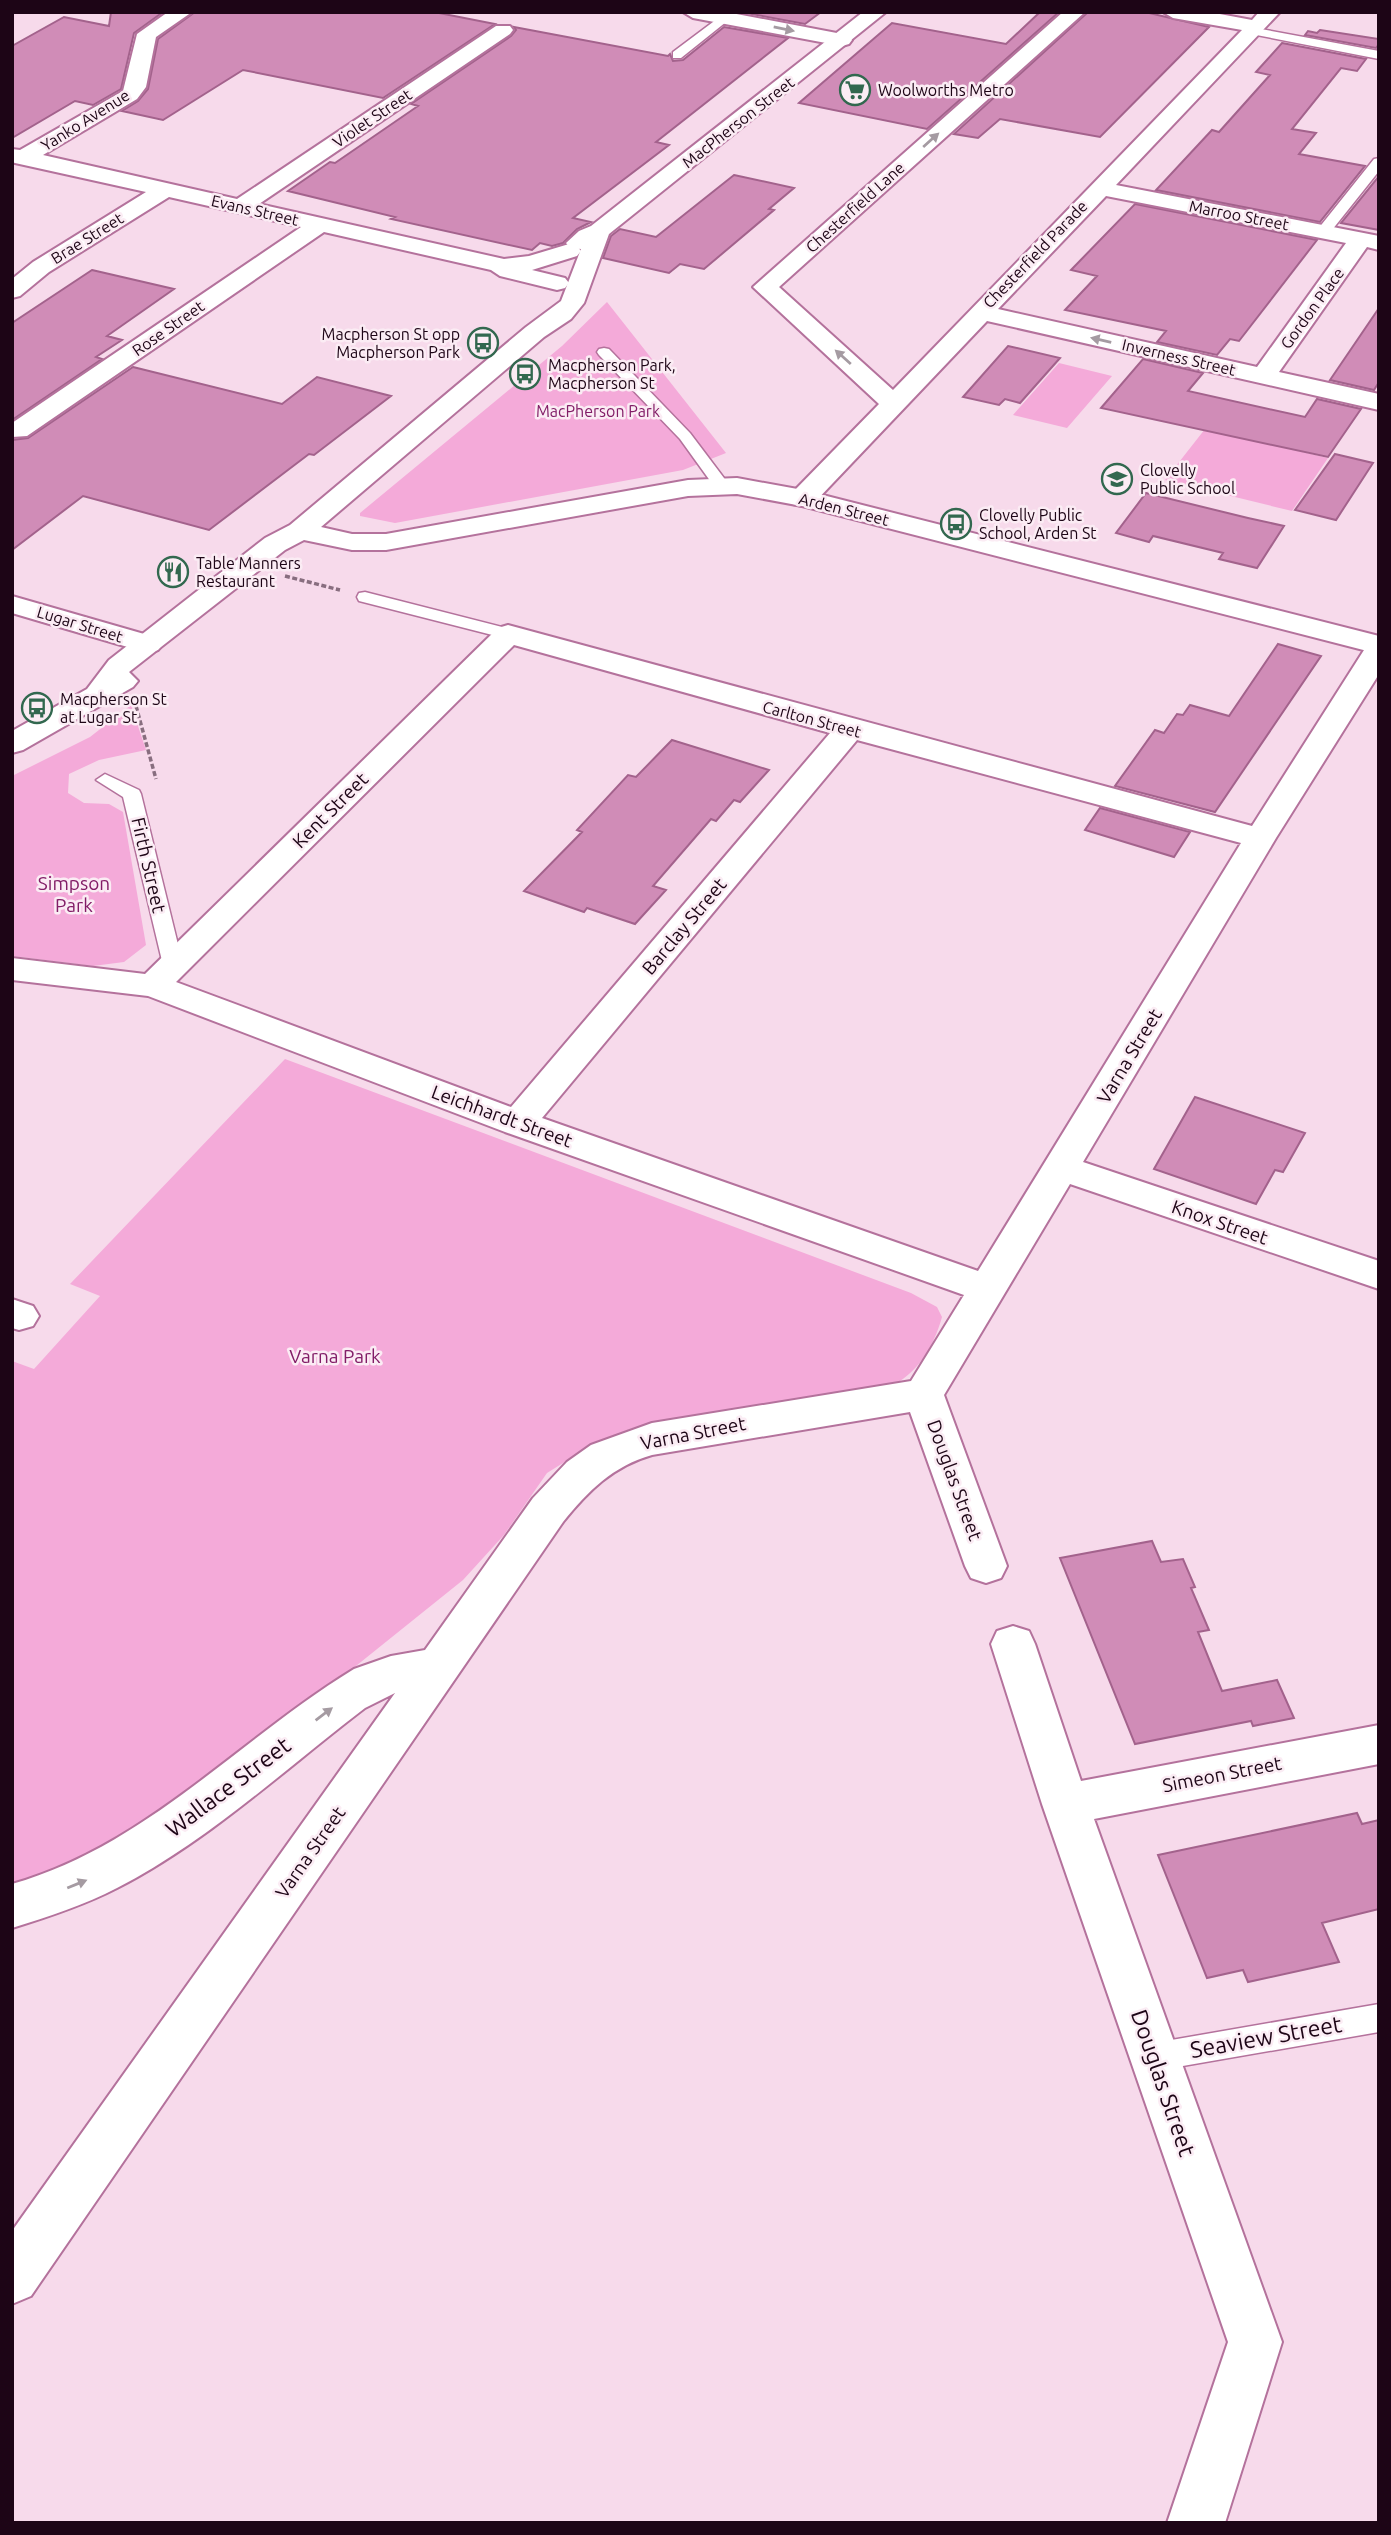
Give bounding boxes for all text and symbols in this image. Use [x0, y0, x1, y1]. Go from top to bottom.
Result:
one-way arrow [773, 24, 795, 35]
street label: MacPherson Street [678, 72, 798, 171]
supermarket icon: Woolworths Metro [838, 73, 872, 107]
place label: Woolworths Metro [878, 81, 1014, 99]
street label: Violet Street [329, 85, 416, 151]
street label: Yanko Avenue [38, 86, 132, 154]
one-way arrow [922, 132, 940, 148]
street label: Chesterfield Lane [802, 158, 908, 256]
street label: Evans Street [210, 191, 301, 229]
street label: Chesterfield Parade [979, 197, 1091, 311]
street label: Marroo Street [1188, 197, 1291, 234]
street label: Brae Street [48, 208, 127, 267]
street label: Gordon Place [1277, 264, 1347, 352]
street label: Rose Street [129, 296, 208, 359]
place label: Macpherson St opp Macpherson Park [322, 325, 460, 361]
bus stop icon: Macpherson St opp Macpherson Park [466, 326, 500, 360]
one-way arrow [1090, 334, 1112, 345]
street label: Inverness Street [1120, 335, 1238, 379]
one-way arrow [835, 349, 852, 365]
place label: Macpherson Park, Macpherson St [548, 356, 676, 392]
bus stop icon: Macpherson Park, Macpherson St [508, 357, 542, 391]
park label: MacPherson Park [536, 402, 660, 420]
place label: Clovelly Public School [1140, 461, 1235, 497]
school or university icon: Clovelly Public School [1100, 462, 1134, 496]
street label: Arden Street [797, 489, 892, 529]
place label: Clovelly Public School, Arden St [979, 506, 1097, 542]
bus stop icon: Clovelly Public School, Arden St [939, 507, 973, 541]
place label: Table Manners Restaurant [196, 554, 301, 590]
restaurant icon: Table Manners Restaurant [156, 555, 190, 589]
street label: Lugar Street [35, 602, 126, 646]
place label: Macpherson St at Lugar St [60, 690, 167, 726]
bus stop icon: Macpherson St at Lugar St [20, 691, 54, 725]
street label: Carlton Street [761, 697, 864, 741]
street label: Kent Street [288, 767, 373, 852]
street label: Firth Street [127, 815, 171, 916]
park label: Simpson Park [38, 872, 110, 916]
street label: Barclay Street [637, 873, 731, 979]
street label: Varna Street [1092, 1004, 1166, 1107]
street label: Leichhardt Street [429, 1080, 576, 1152]
street label: Knox Street [1169, 1195, 1272, 1249]
park label: Varna Park [289, 1345, 381, 1367]
street label: Varna Street [639, 1412, 748, 1454]
street label: Douglas Street [923, 1417, 987, 1544]
one-way arrow [315, 1707, 333, 1721]
street label: Wallace Street [161, 1732, 295, 1842]
street label: Simeon Street [1161, 1752, 1284, 1796]
street label: Varna Street [270, 1802, 350, 1902]
one-way arrow [67, 1878, 87, 1890]
street label: Douglas Street [1127, 2006, 1200, 2159]
street label: Seaview Street [1188, 2011, 1344, 2062]

